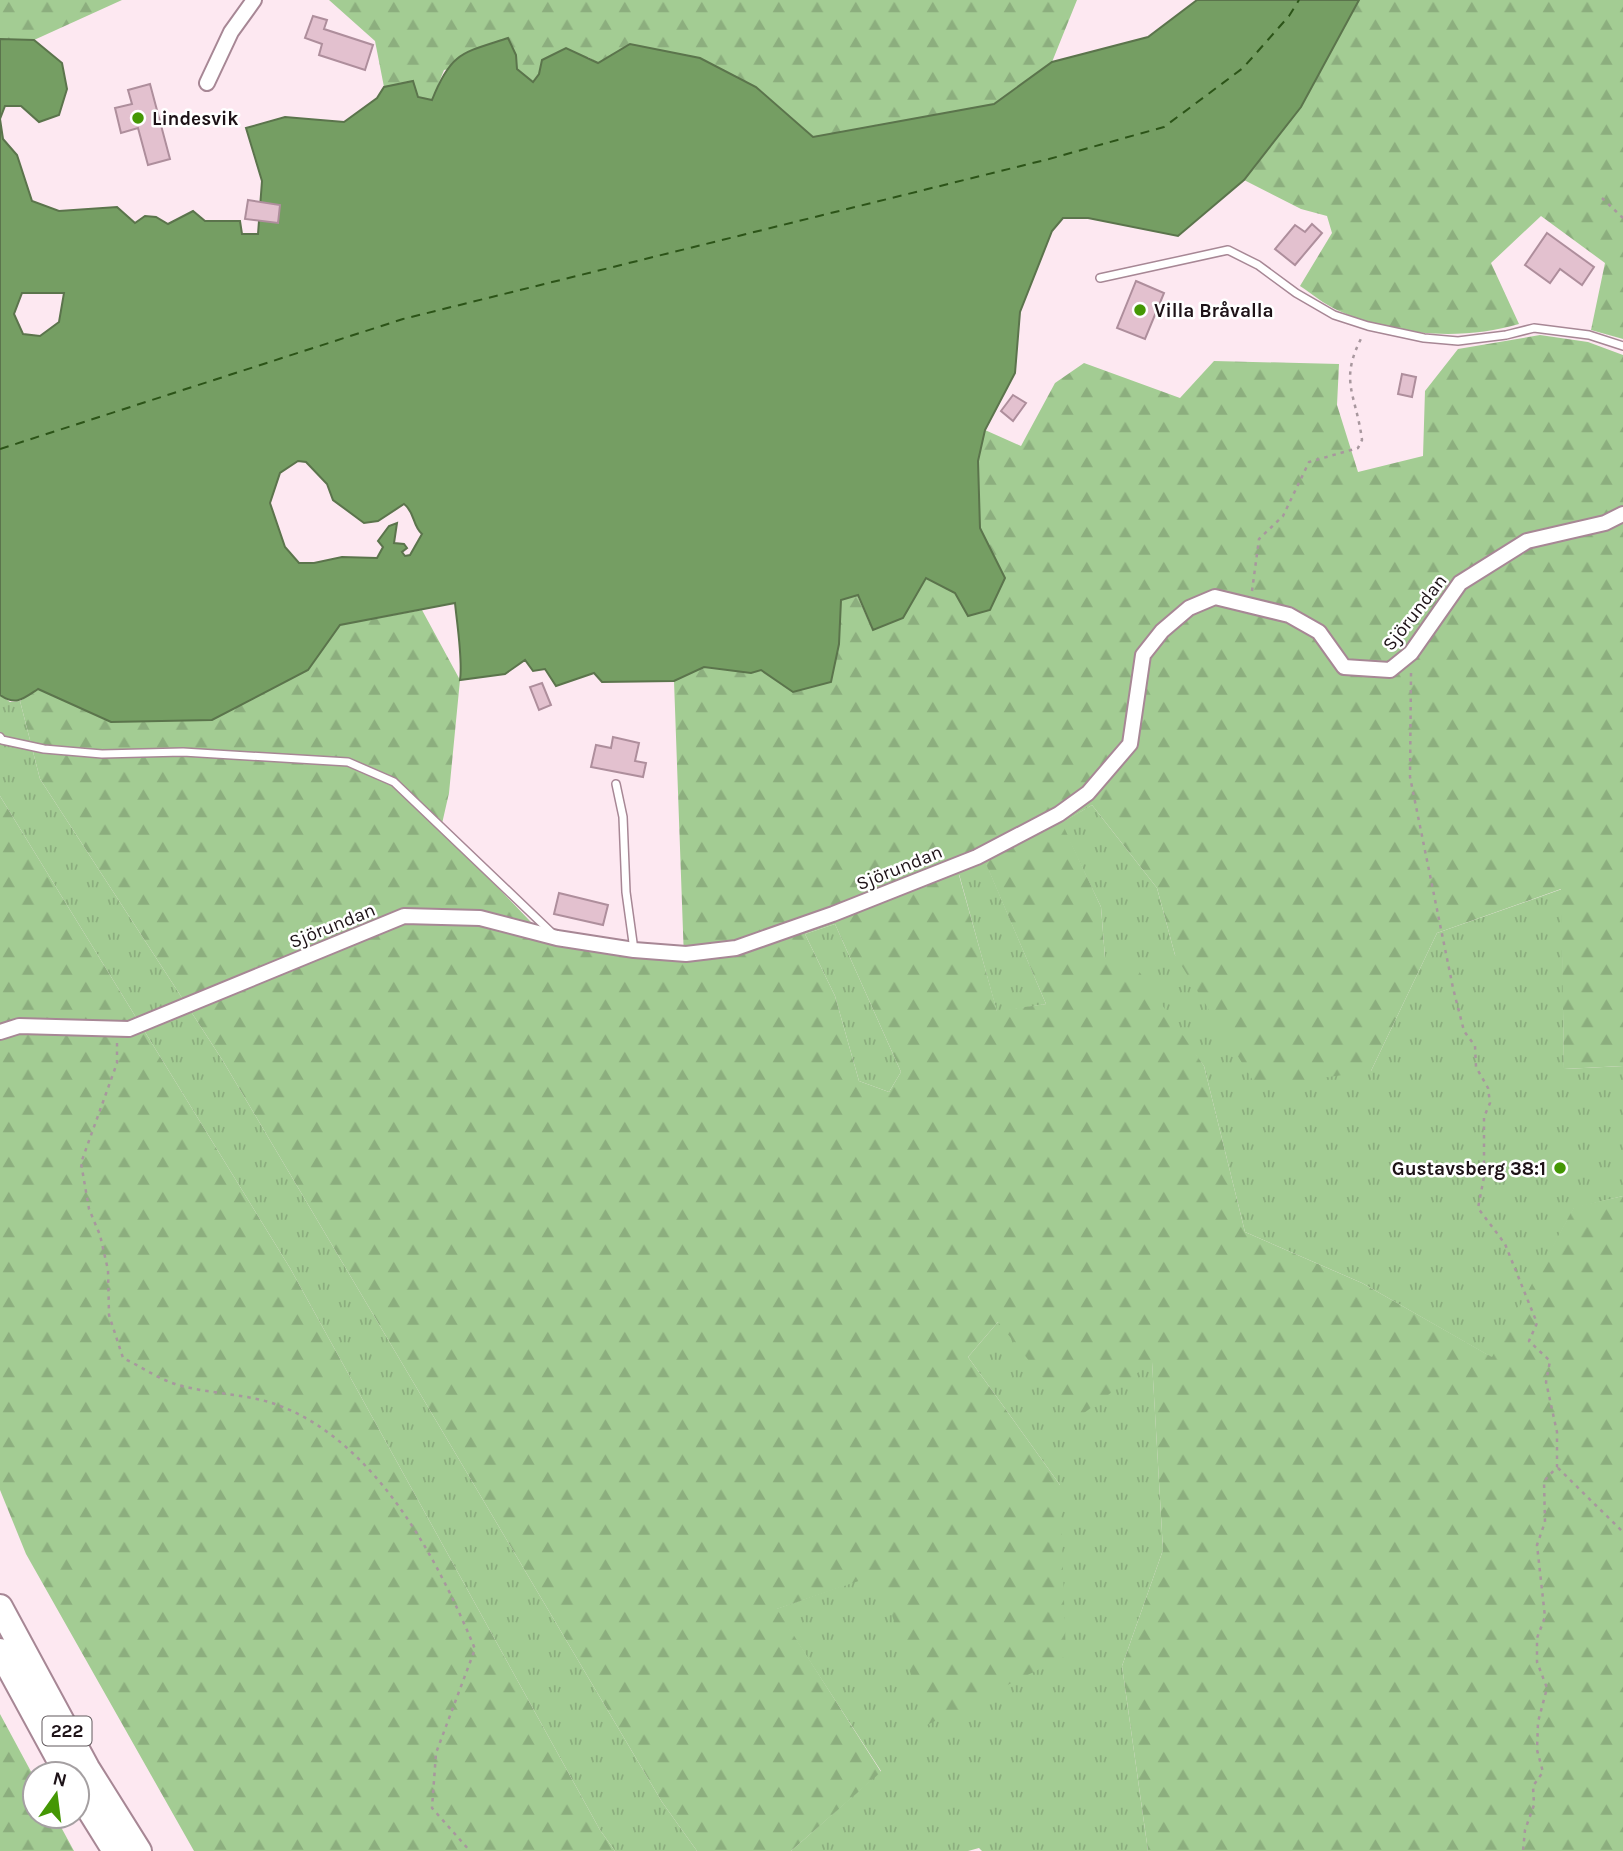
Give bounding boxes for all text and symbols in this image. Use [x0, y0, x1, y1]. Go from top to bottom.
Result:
place label: Lindesvik [152, 108, 239, 130]
marker: Lindesvik [130, 110, 146, 126]
place label: Villa Bråvalla [1154, 300, 1274, 322]
marker: Villa Bråvalla [1132, 302, 1148, 318]
street label: Sjörundan [1378, 570, 1451, 655]
street label: Sjörundan [853, 841, 946, 895]
street label: Sjörundan [286, 899, 379, 953]
place label: Gustavsberg 38:1 [1392, 1158, 1546, 1180]
marker: Gustavsberg 38:1 [1552, 1160, 1568, 1176]
road number: 222 [42, 1716, 92, 1746]
north arrow [21, 1760, 91, 1830]
text: N [51, 1767, 69, 1792]

